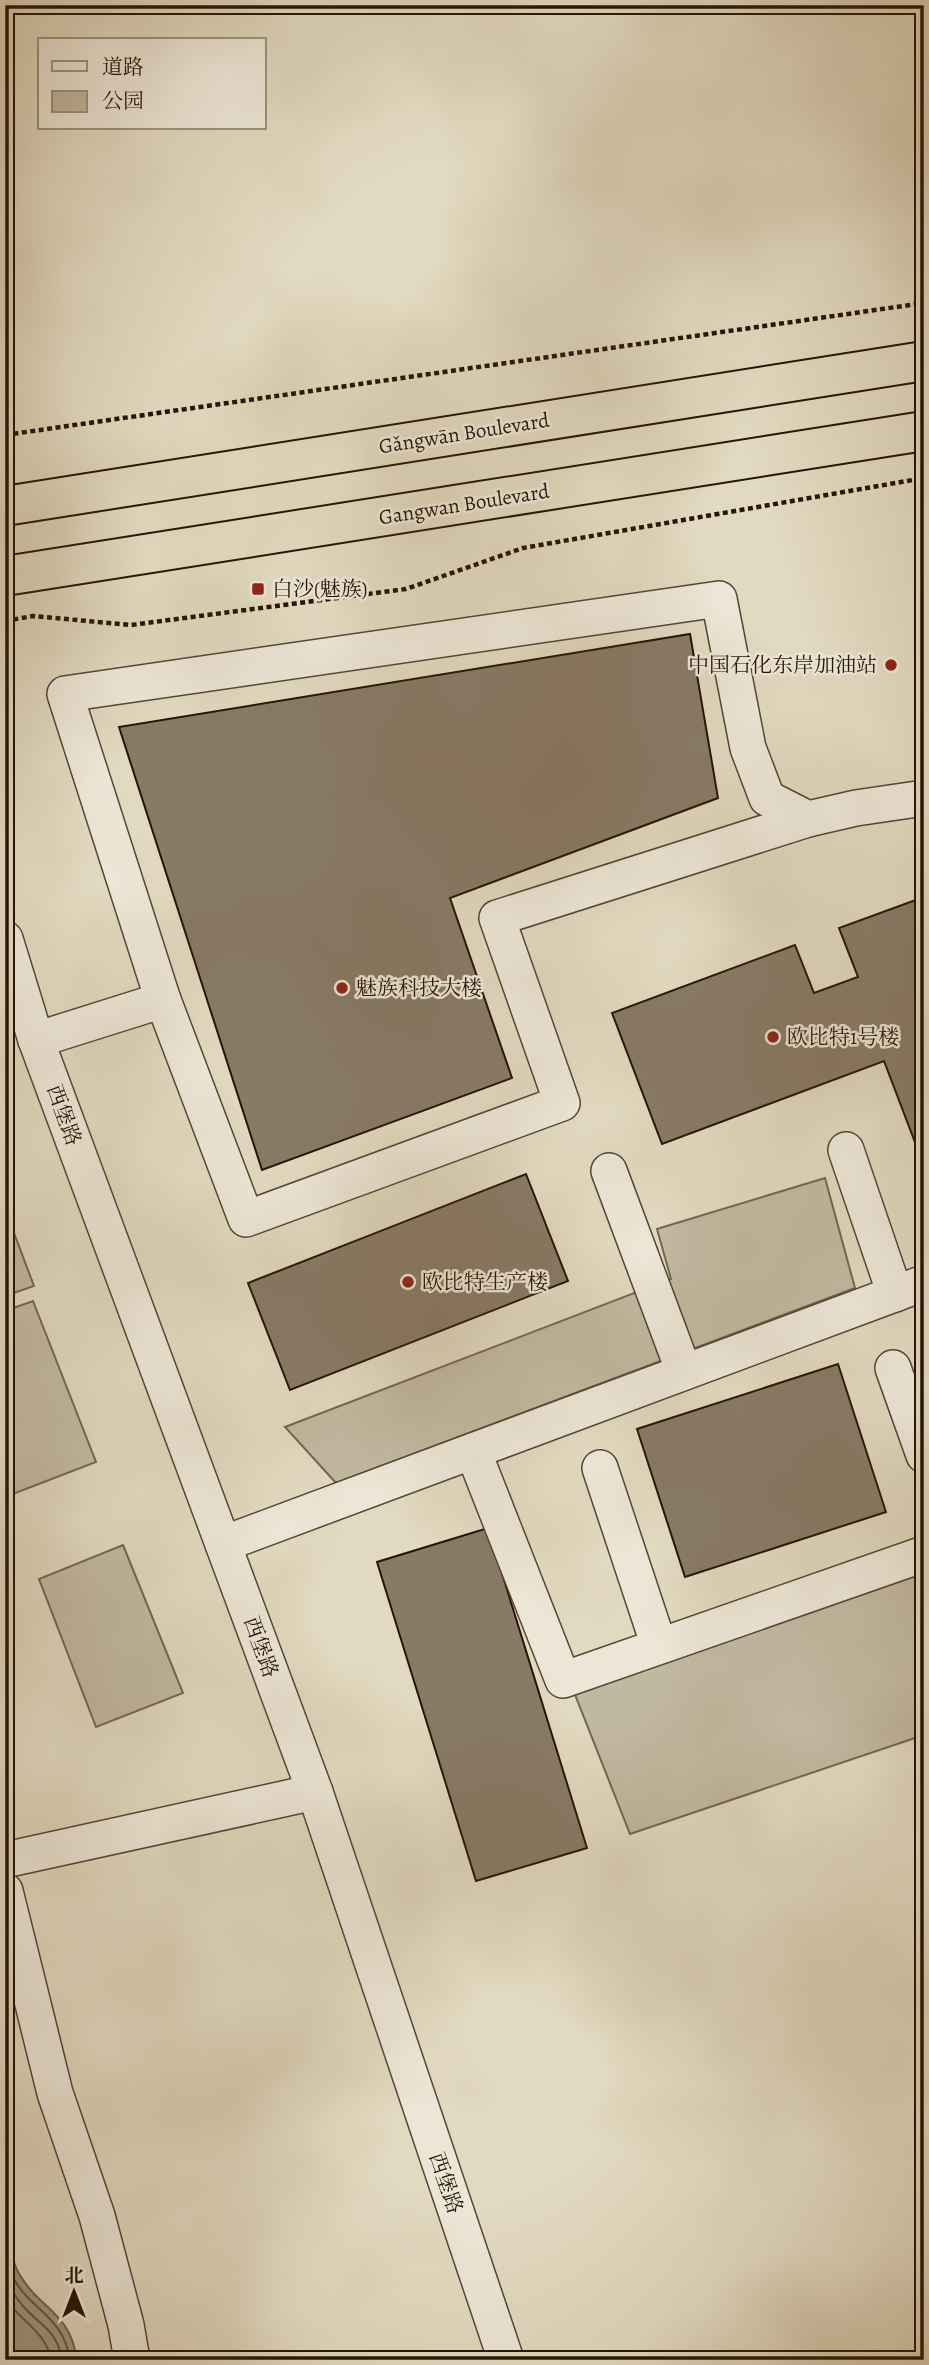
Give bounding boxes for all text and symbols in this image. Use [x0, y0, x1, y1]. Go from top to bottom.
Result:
legend [38, 38, 266, 130]
text: 道路 [102, 53, 144, 81]
text: 公园 [102, 87, 144, 115]
street label: Gǎngwān Boulevard [377, 406, 552, 460]
street label: Gangwan Boulevard [377, 477, 552, 531]
place label: 白沙(魅族) [272, 575, 368, 603]
marker: 白沙(魅族) [250, 581, 266, 597]
place label: 中国石化东岸加油站 [688, 651, 877, 679]
marker: 中国石化东岸加油站 [883, 657, 899, 673]
place label: 魅族科技大楼 [356, 974, 482, 1002]
marker: 魅族科技大楼 [334, 980, 350, 996]
place label: 欧比特1号楼 [787, 1023, 899, 1051]
marker: 欧比特1号楼 [765, 1029, 781, 1045]
street label: 西堡路 [40, 1081, 88, 1149]
place label: 欧比特生产楼 [422, 1268, 548, 1296]
marker: 欧比特生产楼 [400, 1274, 416, 1290]
street label: 西堡路 [237, 1613, 285, 1681]
street label: 西堡路 [423, 2149, 469, 2217]
north arrow [38, 2256, 108, 2326]
text: 北 [64, 2263, 84, 2289]

